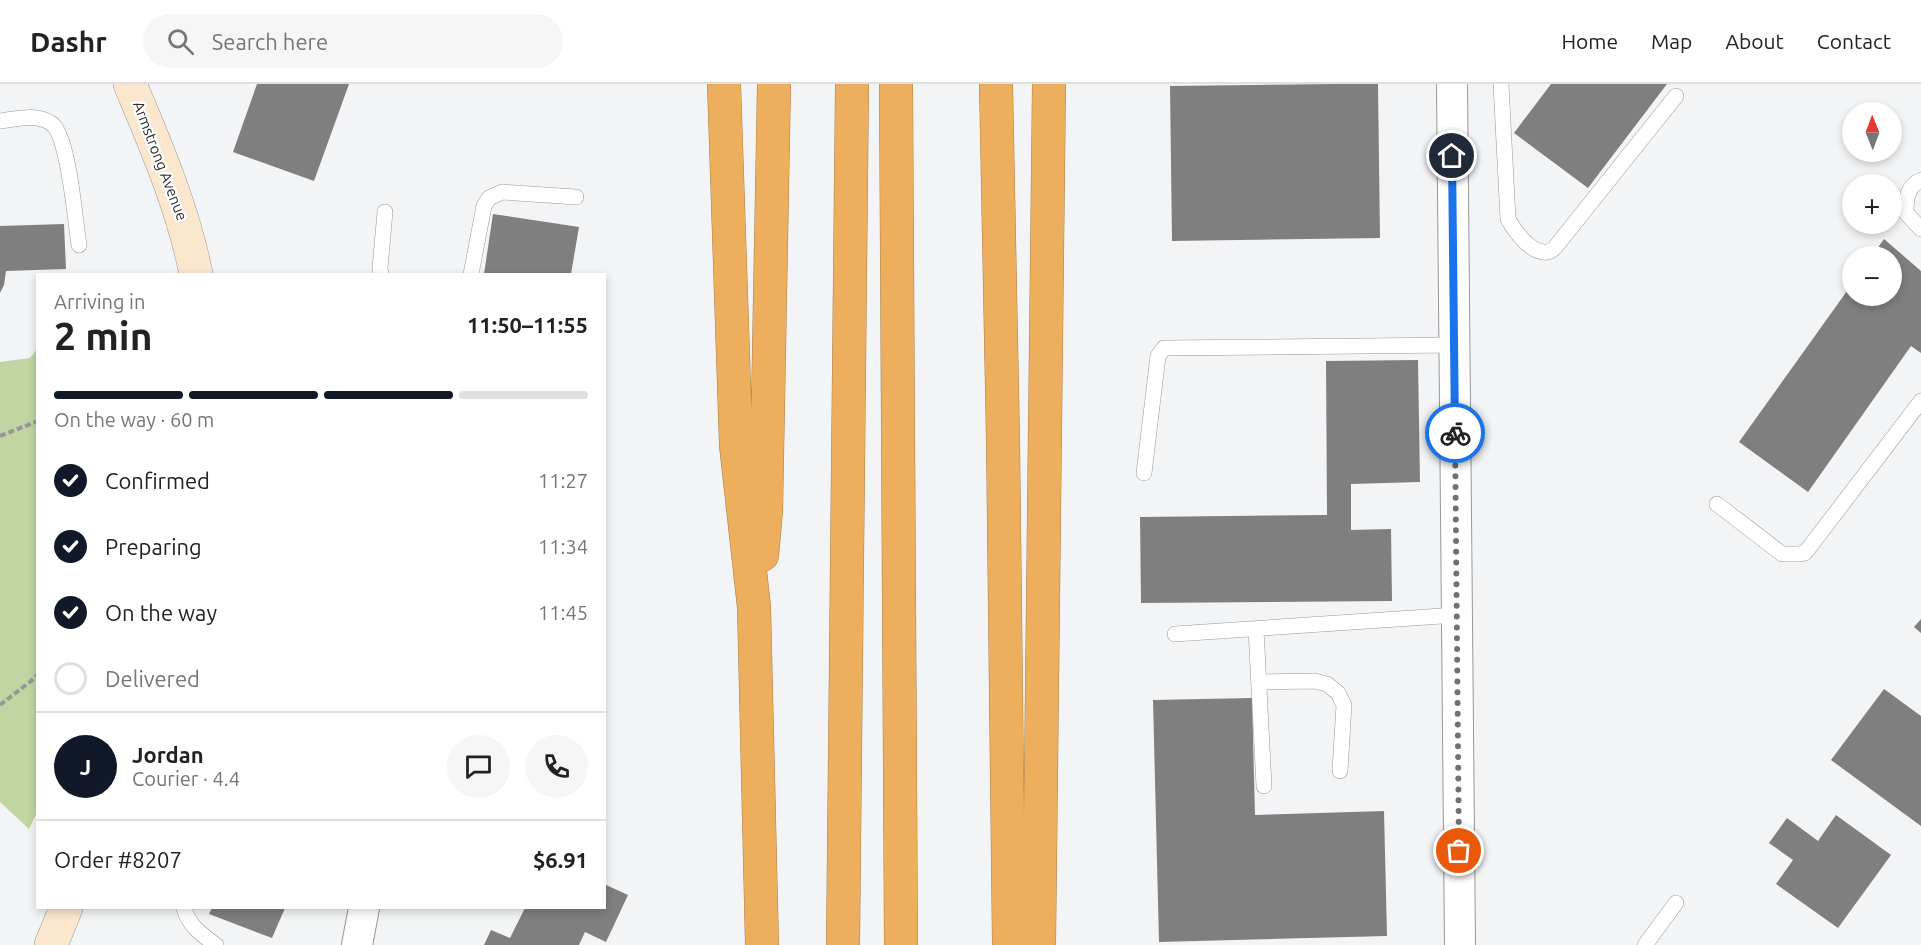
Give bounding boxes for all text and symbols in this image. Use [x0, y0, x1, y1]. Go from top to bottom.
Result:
search box [143, 14, 563, 68]
icon: search [164, 25, 197, 58]
text: Dashr [30, 26, 107, 57]
text: Search here [212, 29, 328, 54]
text: Home [1561, 29, 1618, 53]
text: Map [1651, 29, 1692, 53]
text: About [1725, 29, 1784, 53]
text: Contact [1817, 29, 1891, 53]
street label: Armstrong Avenue [130, 99, 191, 223]
north arrow [1842, 102, 1902, 162]
map controls [1842, 102, 1902, 306]
pin [1426, 130, 1477, 181]
icon: home [1435, 139, 1468, 172]
button: + [1842, 174, 1902, 234]
button: − [1842, 246, 1902, 306]
text: Arriving in [54, 290, 145, 313]
text: 11:50–11:55 [467, 312, 588, 337]
text: 2 min [54, 314, 153, 357]
courier [1425, 403, 1485, 463]
text: On the way · 60 m [54, 408, 214, 431]
icon: bike [1439, 417, 1472, 450]
icon: check [54, 464, 87, 497]
text: Confirmed [105, 468, 210, 493]
text: 11:27 [538, 469, 588, 492]
icon: check [54, 530, 87, 563]
text: Preparing [105, 534, 202, 559]
text: 11:34 [538, 535, 588, 558]
icon: check [54, 596, 87, 629]
text: On the way [105, 600, 217, 625]
text: 11:45 [538, 601, 588, 624]
text: Delivered [105, 666, 200, 691]
button: chat [447, 735, 510, 798]
button: phone [525, 735, 588, 798]
text: Jordan [132, 742, 204, 767]
text: J [80, 754, 91, 779]
text: Courier · 4.4 [132, 767, 240, 790]
pin [1433, 825, 1484, 876]
icon: bag [1442, 834, 1475, 867]
text: Order #8207 [54, 847, 182, 872]
text: $6.91 [533, 847, 588, 872]

